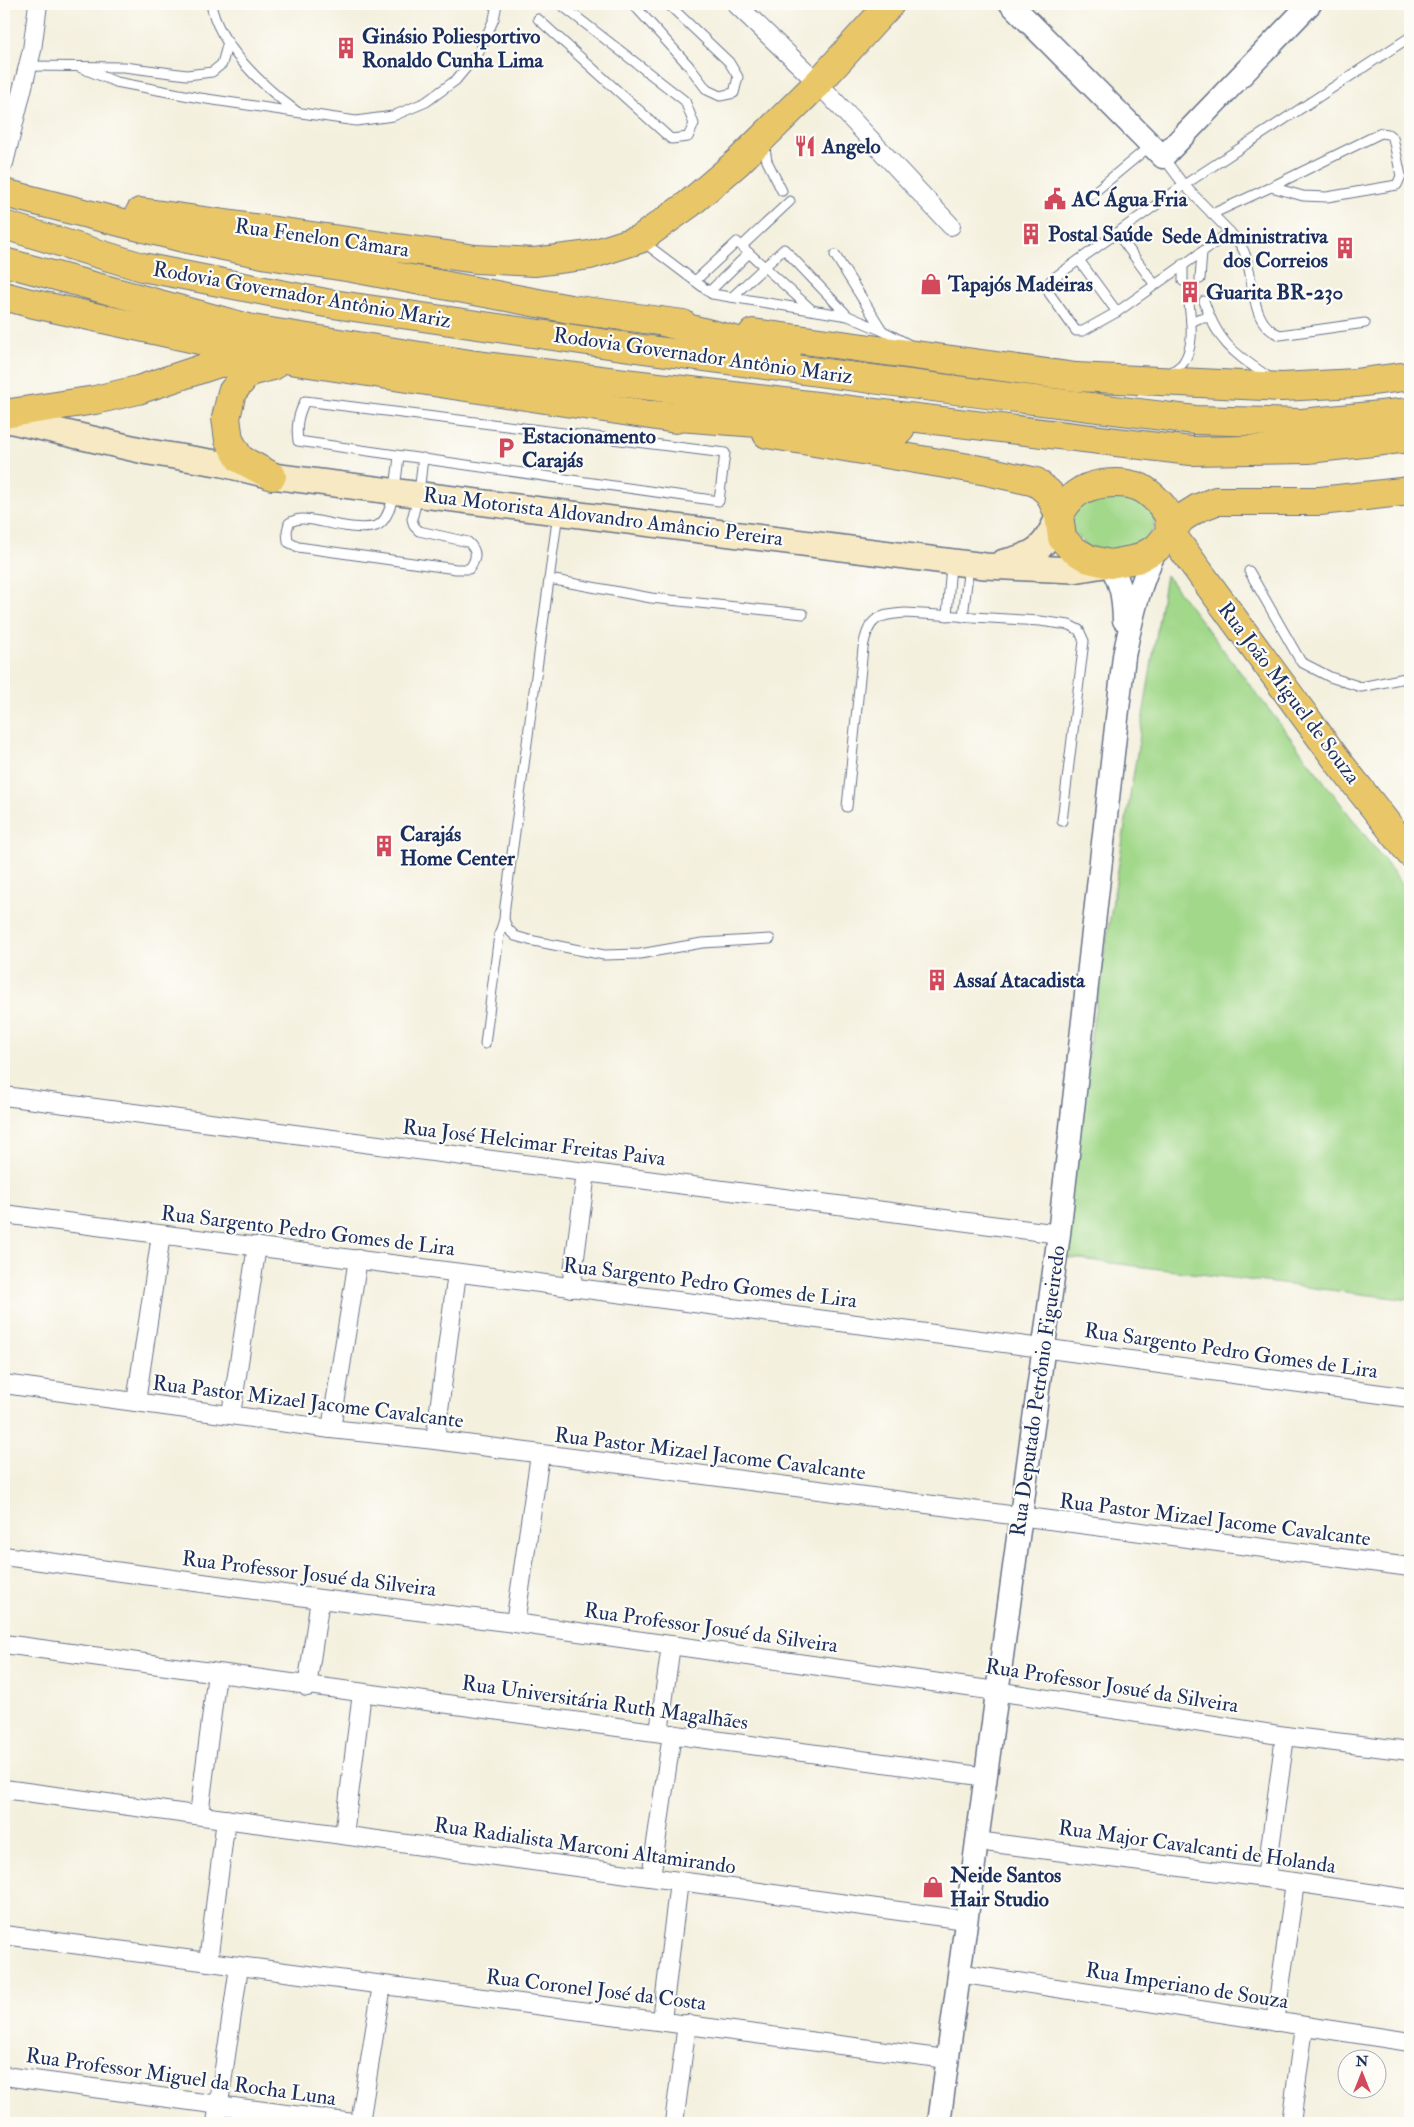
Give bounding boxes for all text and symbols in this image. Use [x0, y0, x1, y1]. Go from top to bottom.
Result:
place label: Ginásio Poliesportivo Ronaldo Cunha Lima [362, 23, 545, 74]
building icon: Ginásio Poliesportivo Ronaldo Cunha Lima [333, 35, 359, 61]
restaurant icon: Angelo [792, 133, 818, 159]
place label: Angelo [821, 133, 881, 160]
public building icon: AC Água Fria [1042, 186, 1068, 212]
place label: AC Água Fria [1071, 186, 1189, 213]
street label: Rua Fenelon Câmara [233, 212, 411, 264]
building icon: Postal Saúde [1018, 221, 1044, 247]
place label: Postal Saúde [1048, 221, 1153, 248]
place label: Sede Administrativa dos Correios [1162, 223, 1329, 274]
building icon: Sede Administrativa dos Correios [1332, 235, 1358, 261]
street label: Rodovia Governador Antônio Mariz [151, 255, 453, 335]
shop icon: Tapajós Madeiras [918, 271, 944, 297]
place label: Tapajós Madeiras [947, 271, 1093, 298]
building icon: Guarita BR-230 [1177, 279, 1203, 305]
place label: Guarita BR-230 [1206, 279, 1344, 306]
street label: Rodovia Governador Antônio Mariz [551, 322, 855, 390]
place label: Estacionamento Carajás [522, 423, 656, 474]
parking icon: Estacionamento Carajás [493, 435, 519, 461]
street label: Rua Motorista Aldovandro Amâncio Pereira [421, 482, 785, 553]
street label: Rua João Miguel de Souza [1212, 597, 1366, 790]
place label: Carajás Home Center [400, 821, 516, 872]
building icon: Carajás Home Center [371, 833, 397, 859]
building icon: Assaí Atacadista [924, 967, 950, 993]
place label: Assaí Atacadista [953, 967, 1086, 994]
street label: Rua José Helcimar Freitas Paiva [401, 1113, 667, 1173]
street label: Rua Sargento Pedro Gomes de Lira [159, 1200, 457, 1262]
street label: Rua Deputado Petrônio Figueiredo [1004, 1244, 1072, 1538]
street label: Rua Sargento Pedro Gomes de Lira [561, 1252, 859, 1314]
street label: Rua Sargento Pedro Gomes de Lira [1082, 1317, 1380, 1385]
street label: Rua Pastor Mizael Jacome Cavalcante [151, 1370, 465, 1435]
street label: Rua Pastor Mizael Jacome Cavalcante [553, 1422, 867, 1487]
street label: Rua Pastor Mizael Jacome Cavalcante [1058, 1488, 1372, 1553]
street label: Rua Professor Josué da Silveira [180, 1545, 438, 1603]
street label: Rua Professor Josué da Silveira [582, 1597, 840, 1659]
street label: Rua Professor Josué da Silveira [983, 1653, 1241, 1719]
street label: Rua Universitária Ruth Magalhães [460, 1670, 750, 1736]
street label: Rua Radialista Marconi Altamirando [432, 1811, 738, 1881]
street label: Rua Major Cavalcanti de Holanda [1056, 1814, 1338, 1880]
place label: Neide Santos Hair Studio [949, 1862, 1061, 1913]
shop icon: Neide Santos Hair Studio [920, 1874, 946, 1900]
street label: Rua Imperiano de Souza [1084, 1957, 1291, 2015]
street label: Rua Coronel José da Costa [484, 1963, 708, 2017]
street label: Rua Professor Miguel da Rocha Luna [24, 2042, 338, 2112]
north arrow [1336, 2050, 1386, 2100]
text: N [1355, 2053, 1369, 2070]

